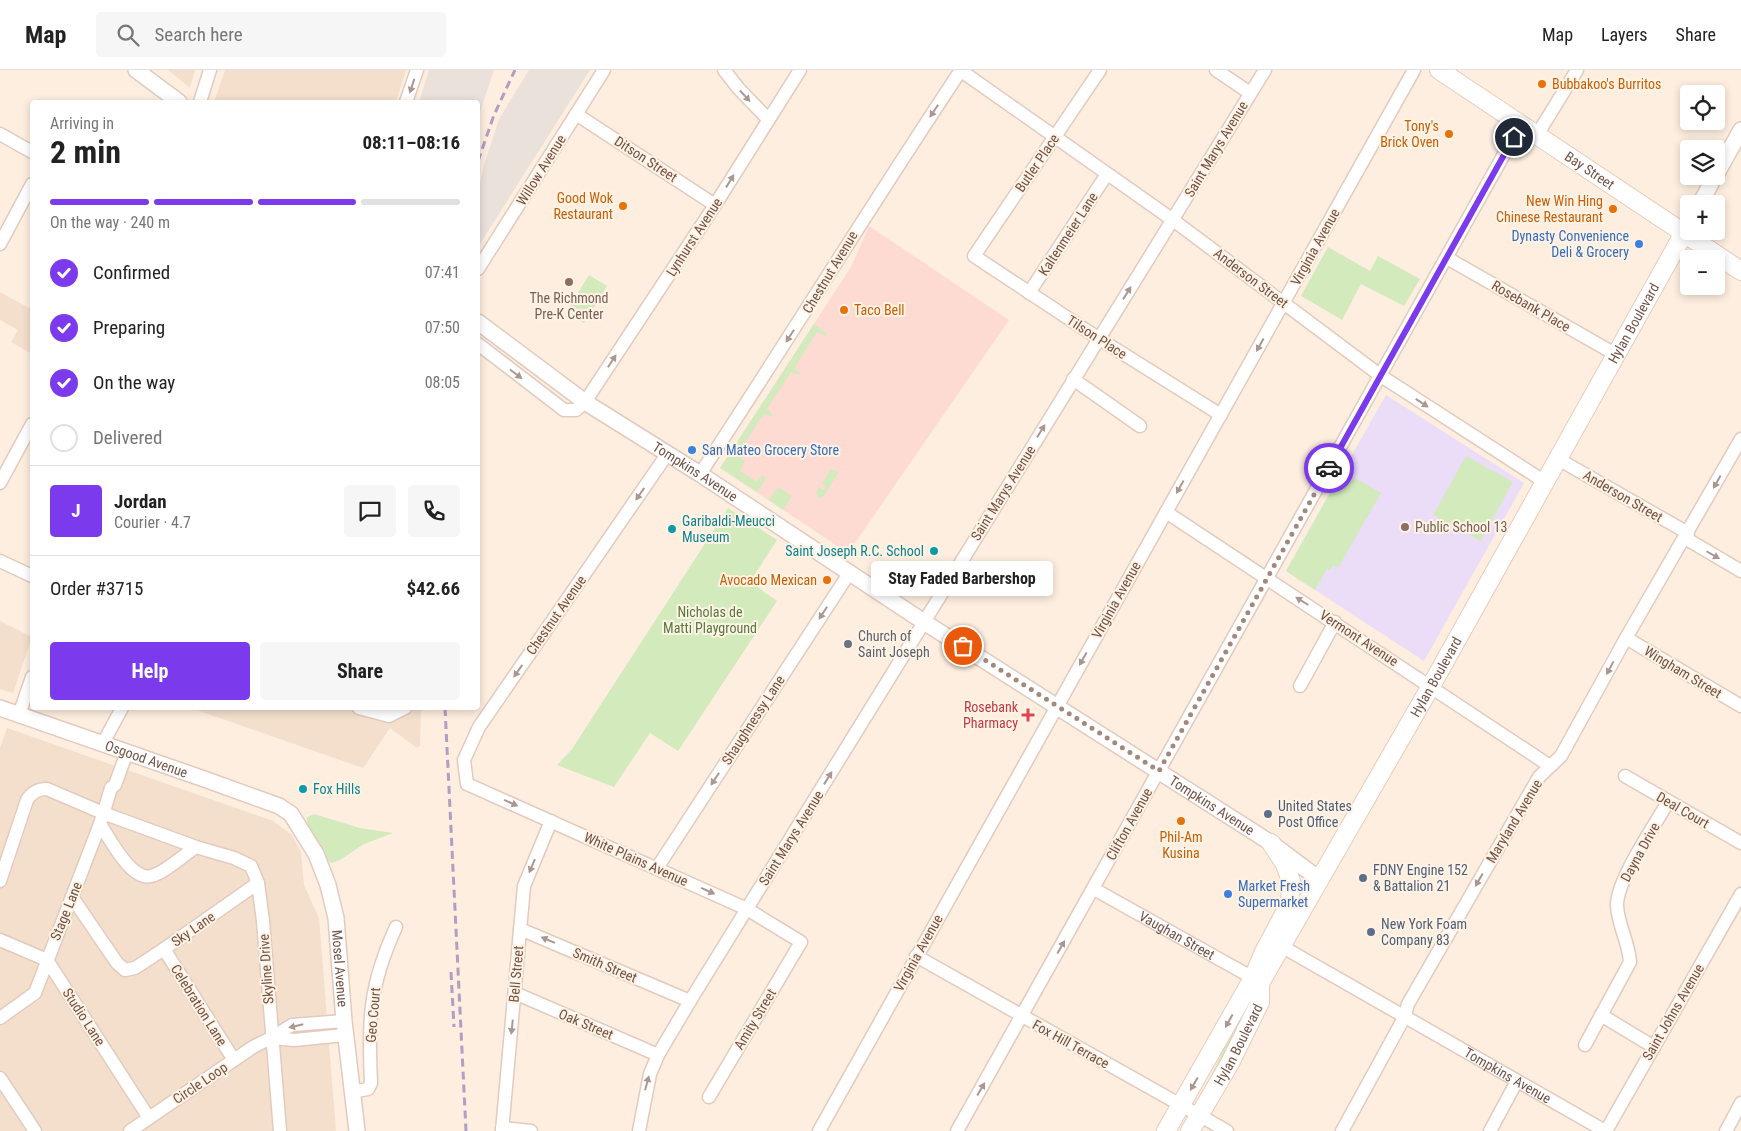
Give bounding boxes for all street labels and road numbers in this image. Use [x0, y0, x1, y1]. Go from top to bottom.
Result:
street label: Saint Marys Avenue [1181, 98, 1251, 200]
street label: Willow Avenue [513, 131, 569, 208]
street label: Butler Place [1012, 131, 1062, 195]
street label: Ditson Street [612, 133, 680, 185]
street label: Bay Street [1562, 148, 1617, 193]
street label: Kaltenmeier Lane [1035, 189, 1101, 279]
street label: Lynhurst Avenue [663, 194, 726, 279]
street label: Virginia Avenue [1287, 205, 1343, 288]
street label: Chestnut Avenue [799, 228, 861, 316]
street label: Anderson Street [1211, 245, 1291, 311]
street label: Rosebank Place [1489, 277, 1573, 335]
street label: Hylan Boulevard [1605, 280, 1662, 366]
street label: Tilson Place [1064, 312, 1130, 362]
street label: Tompkins Avenue [650, 439, 741, 505]
street label: Saint Marys Avenue [967, 442, 1039, 543]
street label: Anderson Street [1581, 467, 1665, 525]
street label: Virginia Avenue [1088, 558, 1144, 641]
street label: Chestnut Avenue [523, 572, 589, 658]
street label: Vermont Avenue [1317, 607, 1402, 670]
street label: Hylan Boulevard [1407, 634, 1465, 720]
street label: Wingham Street [1641, 643, 1725, 701]
street label: Shaughnessy Lane [718, 672, 788, 768]
street label: Osgood Avenue [103, 737, 190, 781]
street label: Tompkins Avenue [1166, 772, 1258, 838]
street label: Maryland Avenue [1483, 776, 1545, 866]
street label: Clifton Avenue [1103, 785, 1156, 863]
street label: Saint Marys Avenue [755, 787, 827, 888]
street label: Deal Court [1654, 789, 1712, 831]
street label: Dayna Drive [1617, 819, 1663, 884]
street label: White Plains Avenue [582, 829, 691, 889]
street label: Stage Lane [47, 879, 85, 943]
street label: Sky Lane [168, 908, 218, 950]
street label: Vaughan Street [1136, 908, 1218, 963]
street label: Virginia Avenue [890, 911, 946, 994]
street label: Mosel Avenue [329, 929, 351, 1008]
street label: Skyline Drive [256, 933, 276, 1005]
street label: Smith Street [571, 944, 639, 986]
street label: Bell Street [506, 945, 526, 1003]
street label: Celebration Lane [168, 961, 231, 1049]
street label: Saint Johns Avenue [1639, 961, 1707, 1063]
street label: Studio Lane [60, 985, 109, 1049]
street label: Amity Street [731, 986, 779, 1052]
street label: Geo Court [363, 987, 383, 1043]
street label: Hylan Boulevard [1211, 1001, 1266, 1088]
street label: Oak Street [556, 1005, 616, 1043]
street label: Fox Hill Terrace [1030, 1016, 1113, 1072]
street label: Tompkins Avenue [1461, 1044, 1554, 1107]
street label: Circle Loop [170, 1059, 230, 1107]

